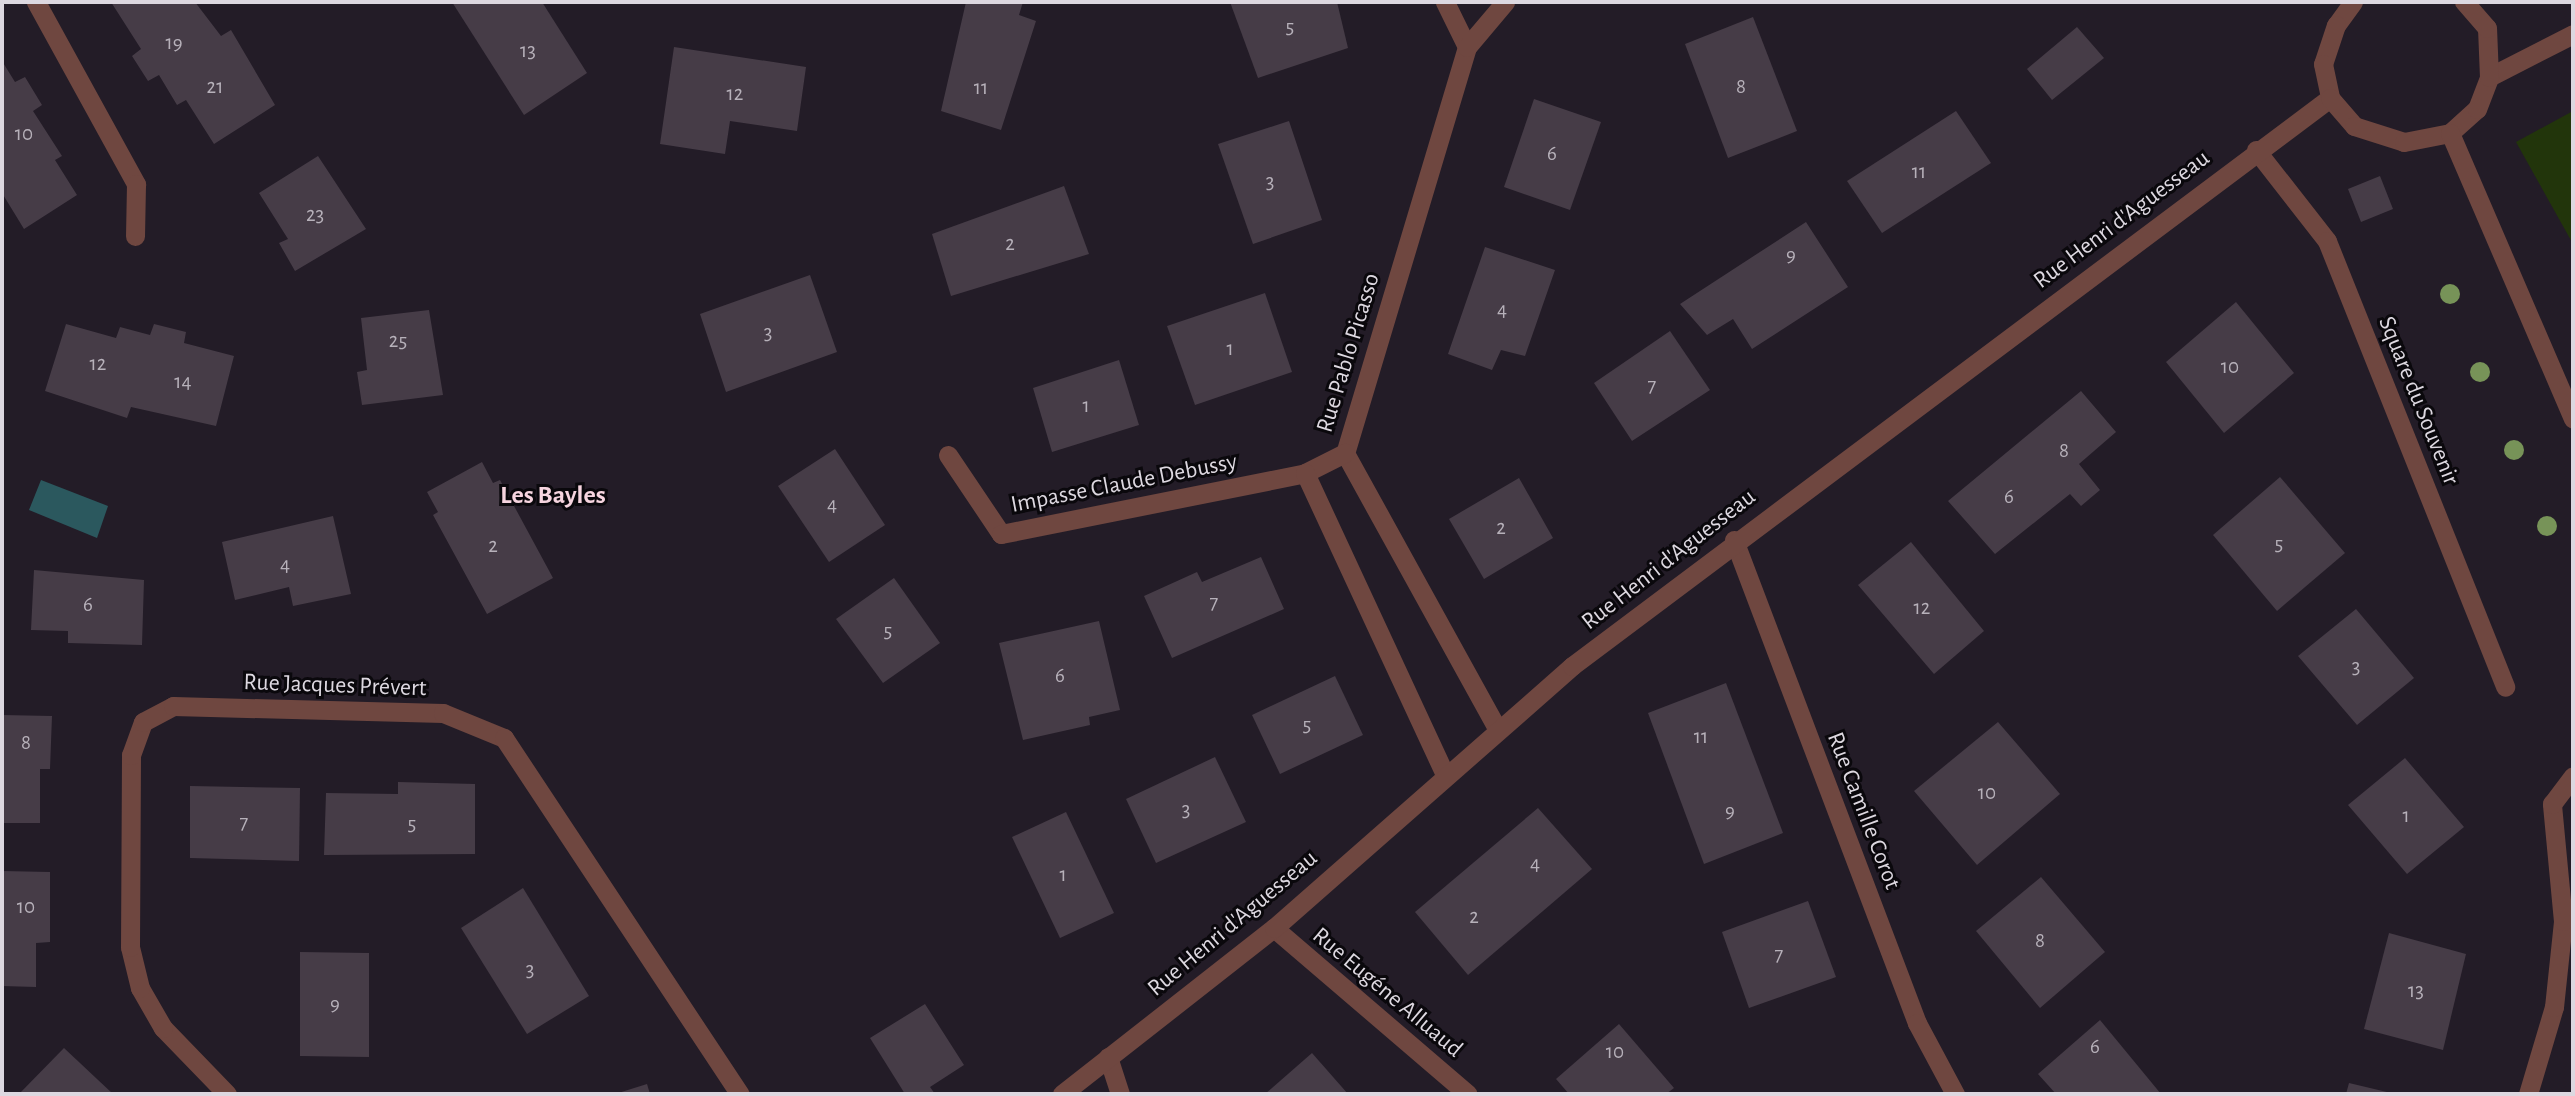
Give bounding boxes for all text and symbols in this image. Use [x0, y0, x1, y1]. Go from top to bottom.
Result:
house number: 5 [1286, 14, 1294, 40]
house number: 19 [165, 30, 183, 56]
house number: 13 [520, 38, 536, 64]
house number: 21 [207, 74, 223, 100]
house number: 8 [1736, 74, 1746, 100]
house number: 11 [974, 75, 988, 101]
house number: 12 [727, 81, 743, 107]
house number: 10 [15, 121, 33, 147]
house number: 6 [1547, 141, 1557, 167]
street label: Rue Henri d'Aguesseau [2028, 144, 2216, 296]
house number: 11 [1912, 159, 1926, 185]
house number: 3 [1266, 169, 1274, 195]
house number: 23 [306, 202, 324, 228]
house number: 2 [1005, 231, 1015, 257]
house number: 9 [1786, 242, 1796, 268]
street label: Rue Pablo Picasso [1311, 270, 1387, 436]
house number: 4 [1497, 297, 1507, 323]
street label: Square du Souvenir [2371, 313, 2465, 489]
house number: 3 [764, 320, 772, 346]
house number: 25 [389, 328, 407, 354]
house number: 1 [1226, 336, 1234, 362]
house number: 12 [90, 351, 106, 377]
house number: 10 [2221, 354, 2239, 380]
house number: 14 [174, 369, 192, 395]
house number: 7 [1648, 373, 1656, 399]
house number: 1 [1082, 393, 1090, 419]
house number: 8 [2059, 438, 2069, 464]
street label: Impasse Claude Debussy [1008, 448, 1240, 520]
district label: Les Bayles [500, 480, 606, 512]
street label: Rue Henri d'Aguesseau [1576, 483, 1762, 637]
house number: 6 [2004, 484, 2014, 510]
house number: 4 [827, 492, 837, 518]
house number: 2 [1496, 515, 1506, 541]
house number: 5 [2275, 531, 2283, 557]
house number: 2 [488, 533, 498, 559]
house number: 4 [280, 552, 290, 578]
house number: 7 [1210, 590, 1218, 616]
house number: 6 [83, 592, 93, 618]
house number: 12 [1914, 595, 1930, 621]
house number: 5 [884, 618, 892, 644]
house number: 3 [2352, 654, 2360, 680]
house number: 6 [1055, 663, 1065, 689]
street label: Rue Jacques Prévert [243, 668, 427, 704]
house number: 5 [1303, 712, 1311, 738]
house number: 11 [1694, 724, 1708, 750]
street label: Rue Camille Corot [1820, 728, 1906, 894]
house number: 8 [21, 730, 31, 756]
house number: 10 [1978, 780, 1996, 806]
house number: 3 [1182, 797, 1190, 823]
house number: 9 [1725, 798, 1735, 824]
house number: 1 [2402, 803, 2410, 829]
house number: 7 [240, 810, 248, 836]
house number: 5 [408, 811, 416, 837]
street label: Rue Henri d'Aguesseau [1142, 845, 1324, 1003]
house number: 4 [1530, 851, 1540, 877]
house number: 1 [1059, 862, 1067, 888]
house number: 10 [17, 894, 35, 920]
house number: 2 [1469, 904, 1479, 930]
street label: Rue Eugéne Alluaud [1306, 922, 1468, 1064]
house number: 8 [2035, 928, 2045, 954]
house number: 7 [1775, 942, 1783, 968]
house number: 3 [526, 957, 534, 983]
house number: 13 [2408, 978, 2424, 1004]
house number: 9 [330, 991, 340, 1017]
house number: 6 [2090, 1034, 2100, 1060]
house number: 10 [1606, 1039, 1624, 1065]

